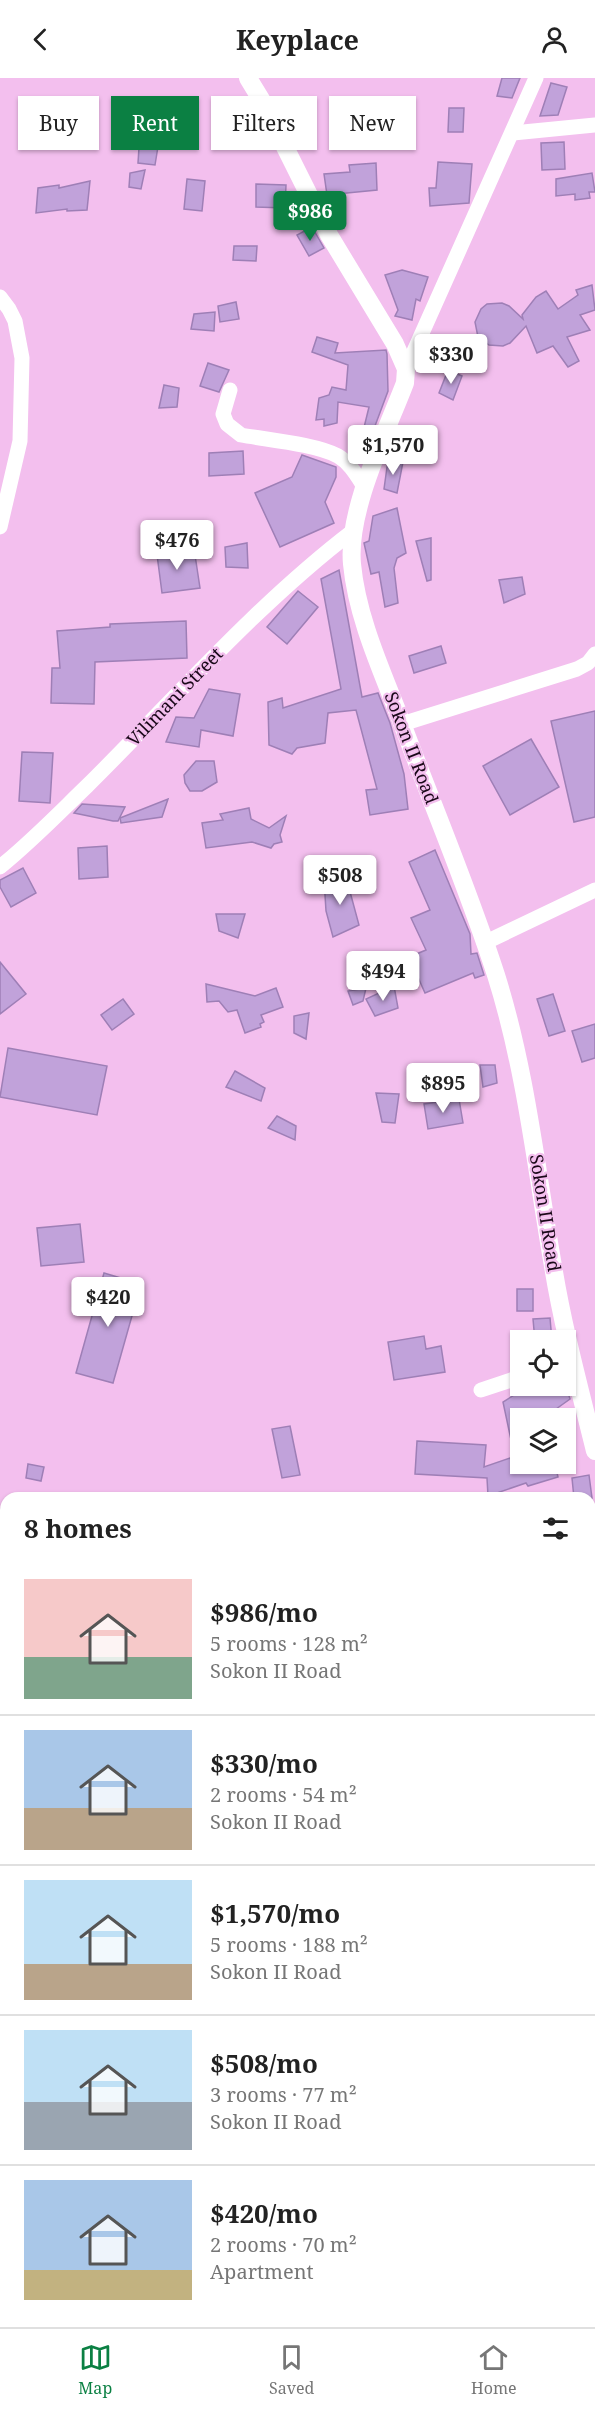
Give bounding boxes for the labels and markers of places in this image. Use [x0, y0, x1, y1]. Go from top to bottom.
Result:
pin: $986 [274, 191, 346, 242]
pin: $330 [415, 334, 487, 385]
pin: $1,570 [344, 425, 442, 476]
pin: $476 [141, 520, 213, 571]
pin: $508 [304, 855, 376, 906]
pin: $494 [347, 951, 419, 1002]
pin: $895 [407, 1063, 479, 1114]
pin: $420 [72, 1277, 144, 1328]

